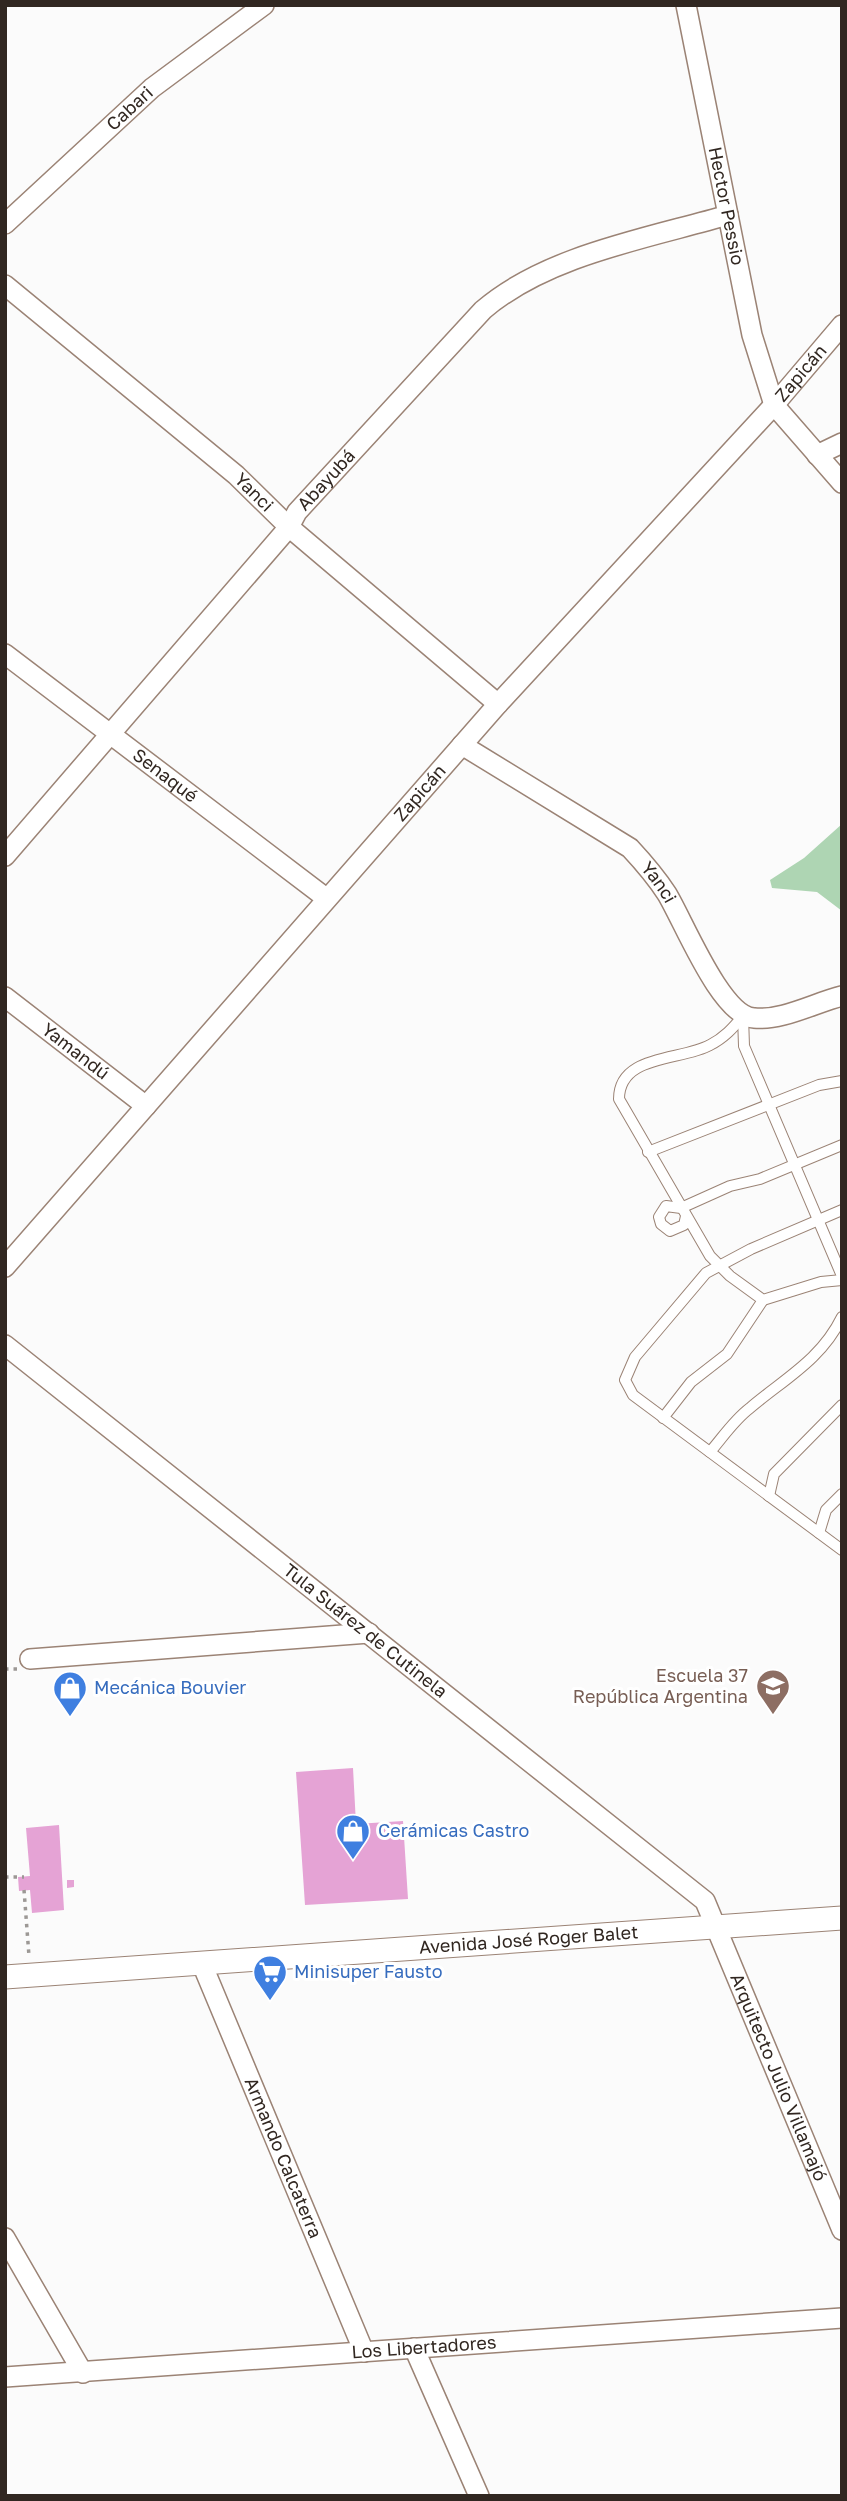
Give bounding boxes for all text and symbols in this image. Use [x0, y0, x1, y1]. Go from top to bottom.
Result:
street label: Cabari [101, 81, 157, 135]
street label: Hector Pessio [705, 145, 750, 267]
street label: Zapicán [770, 340, 831, 406]
street label: Abayubá [292, 444, 359, 515]
street label: Yanci [230, 468, 279, 516]
street label: Senaqué [129, 743, 202, 806]
street label: Zapicán [389, 760, 450, 825]
street label: Yanci [637, 857, 682, 906]
street label: Yamandú [38, 1018, 114, 1084]
street label: Tula Suárez de Cutinela [279, 1559, 452, 1702]
place label: Escuela 37 República Argentina [573, 1664, 748, 1707]
school or university icon: Escuela 37 República Argentina [754, 1667, 792, 1716]
shop icon: Mecánica Bouvier [51, 1669, 89, 1718]
place label: Mecánica Bouvier [94, 1676, 246, 1698]
shop icon: Cerámicas Castro [334, 1812, 372, 1861]
place label: Cerámicas Castro [378, 1819, 529, 1841]
street label: Avenida José Roger Balet [418, 1920, 639, 1958]
supermarket icon: Minisuper Fausto [251, 1953, 289, 2002]
place label: Minisuper Fausto [294, 1960, 443, 1982]
street label: Arquitecto Julio Villamajó [726, 1970, 832, 2184]
street label: Armando Calcaterra [241, 2074, 327, 2241]
street label: Los Libertadores [351, 2330, 497, 2363]

